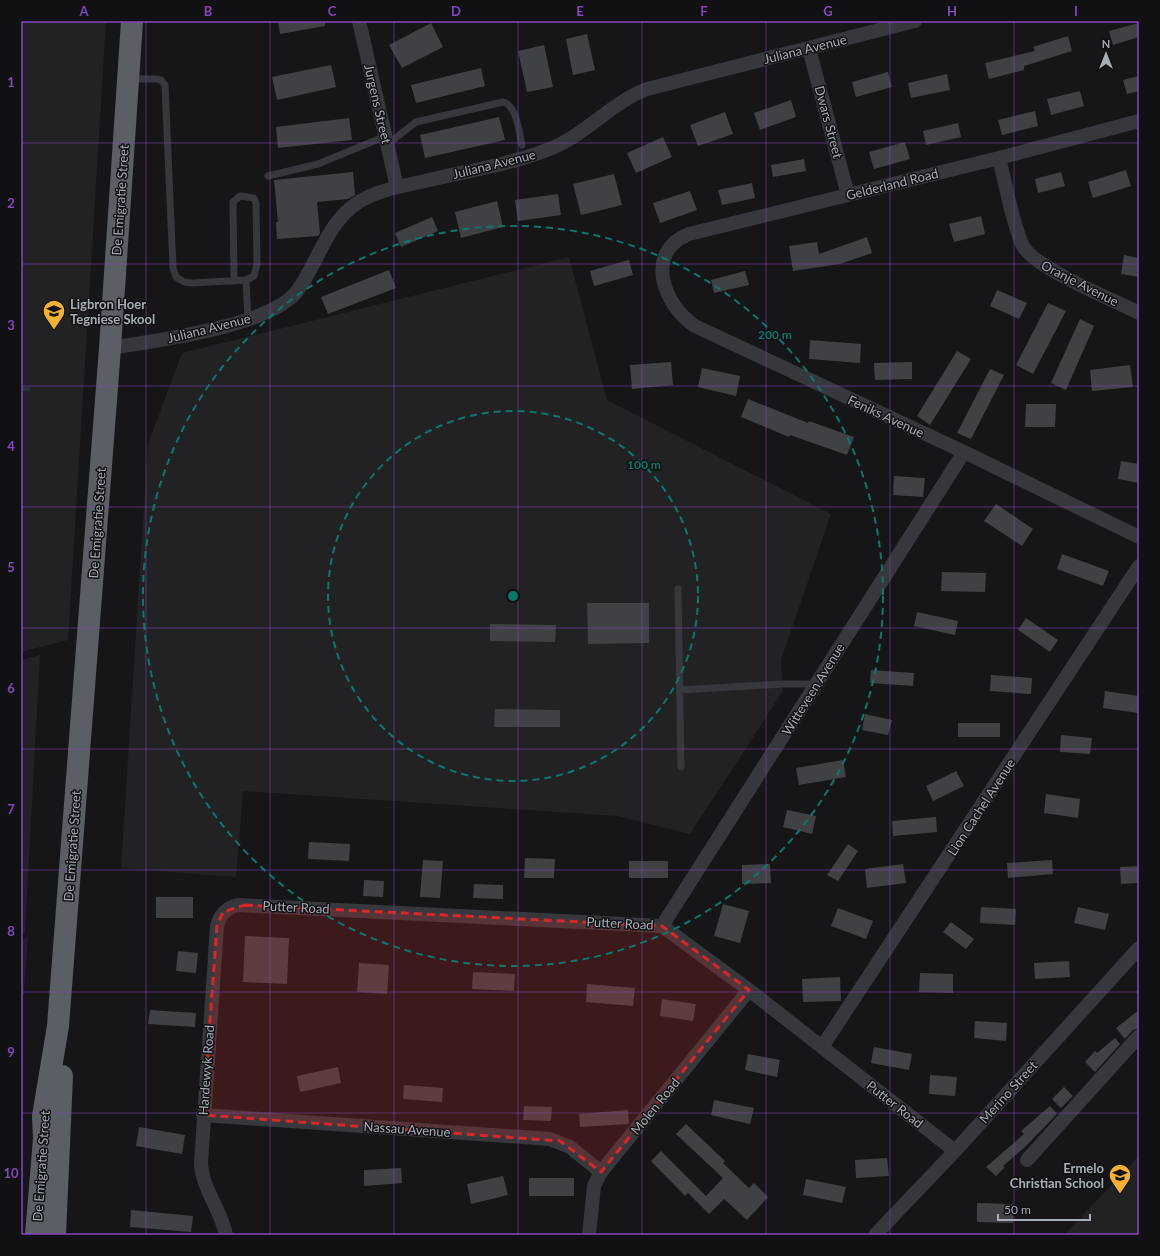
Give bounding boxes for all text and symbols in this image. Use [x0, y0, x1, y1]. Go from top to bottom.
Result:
text: A [78, 3, 89, 19]
text: B [204, 3, 213, 19]
text: C [328, 3, 337, 19]
text: D [451, 3, 461, 19]
text: E [576, 3, 584, 19]
text: F [700, 3, 708, 19]
text: G [823, 3, 833, 19]
text: H [947, 3, 957, 19]
text: I [1074, 3, 1078, 19]
street label: Juliana Avenue [762, 31, 848, 67]
north arrow [1086, 34, 1126, 74]
text: N [1102, 37, 1110, 50]
street label: Jurgens Street [361, 63, 395, 146]
text: 1 [7, 74, 15, 90]
street label: Dwars Street [812, 84, 846, 160]
street label: De Emigratie Street [108, 144, 132, 256]
street label: Juliana Avenue [451, 146, 537, 182]
street label: Gelderland Road [844, 165, 940, 203]
text: 2 [7, 195, 15, 211]
street label: Oranje Avenue [1039, 257, 1121, 309]
place label: Ligbron Hoer Tegniese Skool [70, 296, 155, 327]
school or university icon: Ligbron Hoer Tegniese Skool [41, 298, 67, 331]
street label: Juliana Avenue [166, 310, 252, 346]
text: 3 [7, 317, 15, 333]
text: 200 m [758, 327, 792, 342]
street label: Feniks Avenue [845, 391, 927, 441]
text: 4 [7, 438, 15, 454]
text: 100 m [627, 457, 661, 472]
street label: De Emigratie Street [85, 467, 109, 579]
text: 5 [7, 559, 15, 575]
centre of rings [506, 589, 520, 603]
street label: Witteveen Avenue [778, 640, 848, 738]
text: 6 [7, 680, 15, 696]
street label: Lion Cachel Avenue [944, 755, 1018, 858]
street label: De Emigratie Street [60, 790, 84, 902]
text: 7 [7, 801, 15, 817]
street label: Putter Road [262, 897, 330, 917]
street label: Putter Road [586, 913, 654, 933]
text: 8 [7, 923, 15, 939]
street label: Hardewyk Road [195, 1024, 217, 1116]
text: 9 [7, 1044, 15, 1060]
street label: Merino Street [976, 1057, 1041, 1127]
street label: Molen Road [627, 1074, 683, 1138]
street label: Putter Road [864, 1077, 926, 1131]
street label: De Emigratie Street [29, 1110, 53, 1222]
street label: Nassau Avenue [363, 1118, 451, 1140]
place label: Ermelo Christian School [1010, 1160, 1105, 1191]
school or university icon: Ermelo Christian School [1107, 1162, 1133, 1195]
text: 10 [3, 1165, 19, 1181]
scale bar [998, 1196, 1090, 1222]
text: 50 m [1004, 1202, 1031, 1217]

